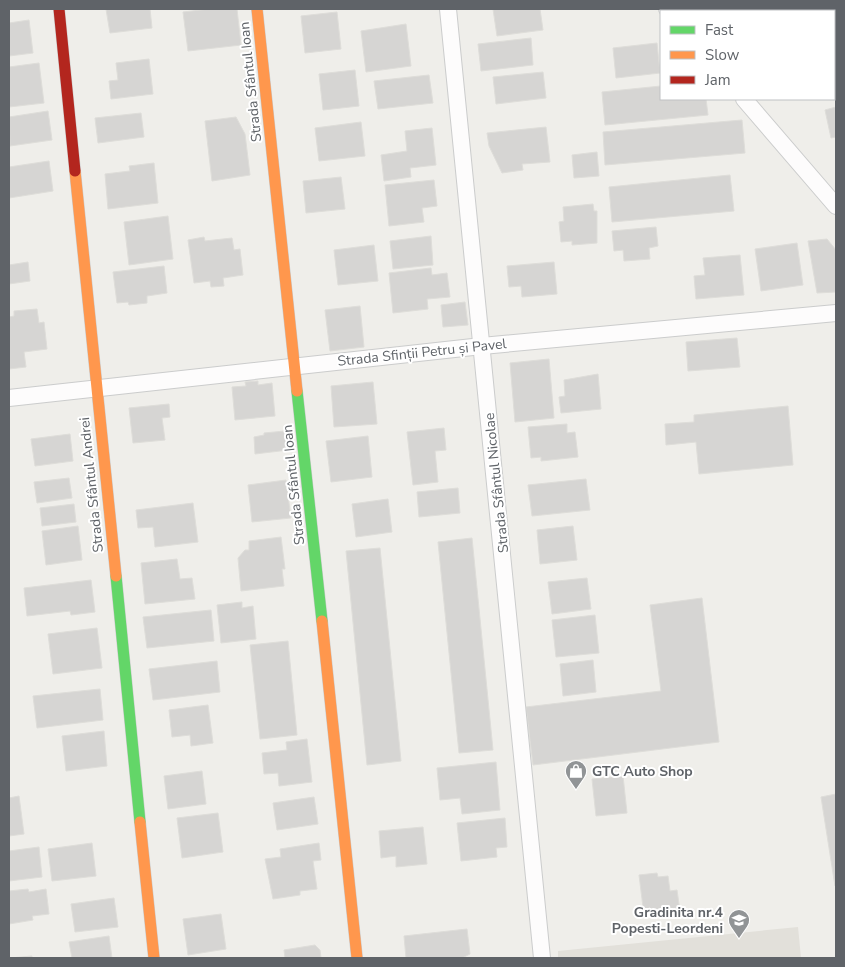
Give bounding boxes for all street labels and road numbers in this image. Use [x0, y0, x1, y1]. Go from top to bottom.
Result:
street label: Strada Sfântul Ioan [235, 21, 266, 143]
street label: Strada Sfinții Petru și Pavel [337, 334, 508, 371]
street label: Strada Sfântul Nicolae [480, 412, 513, 554]
street label: Strada Sfântul Andrei [75, 416, 108, 554]
street label: Strada Sfântul Ioan [278, 424, 309, 546]

